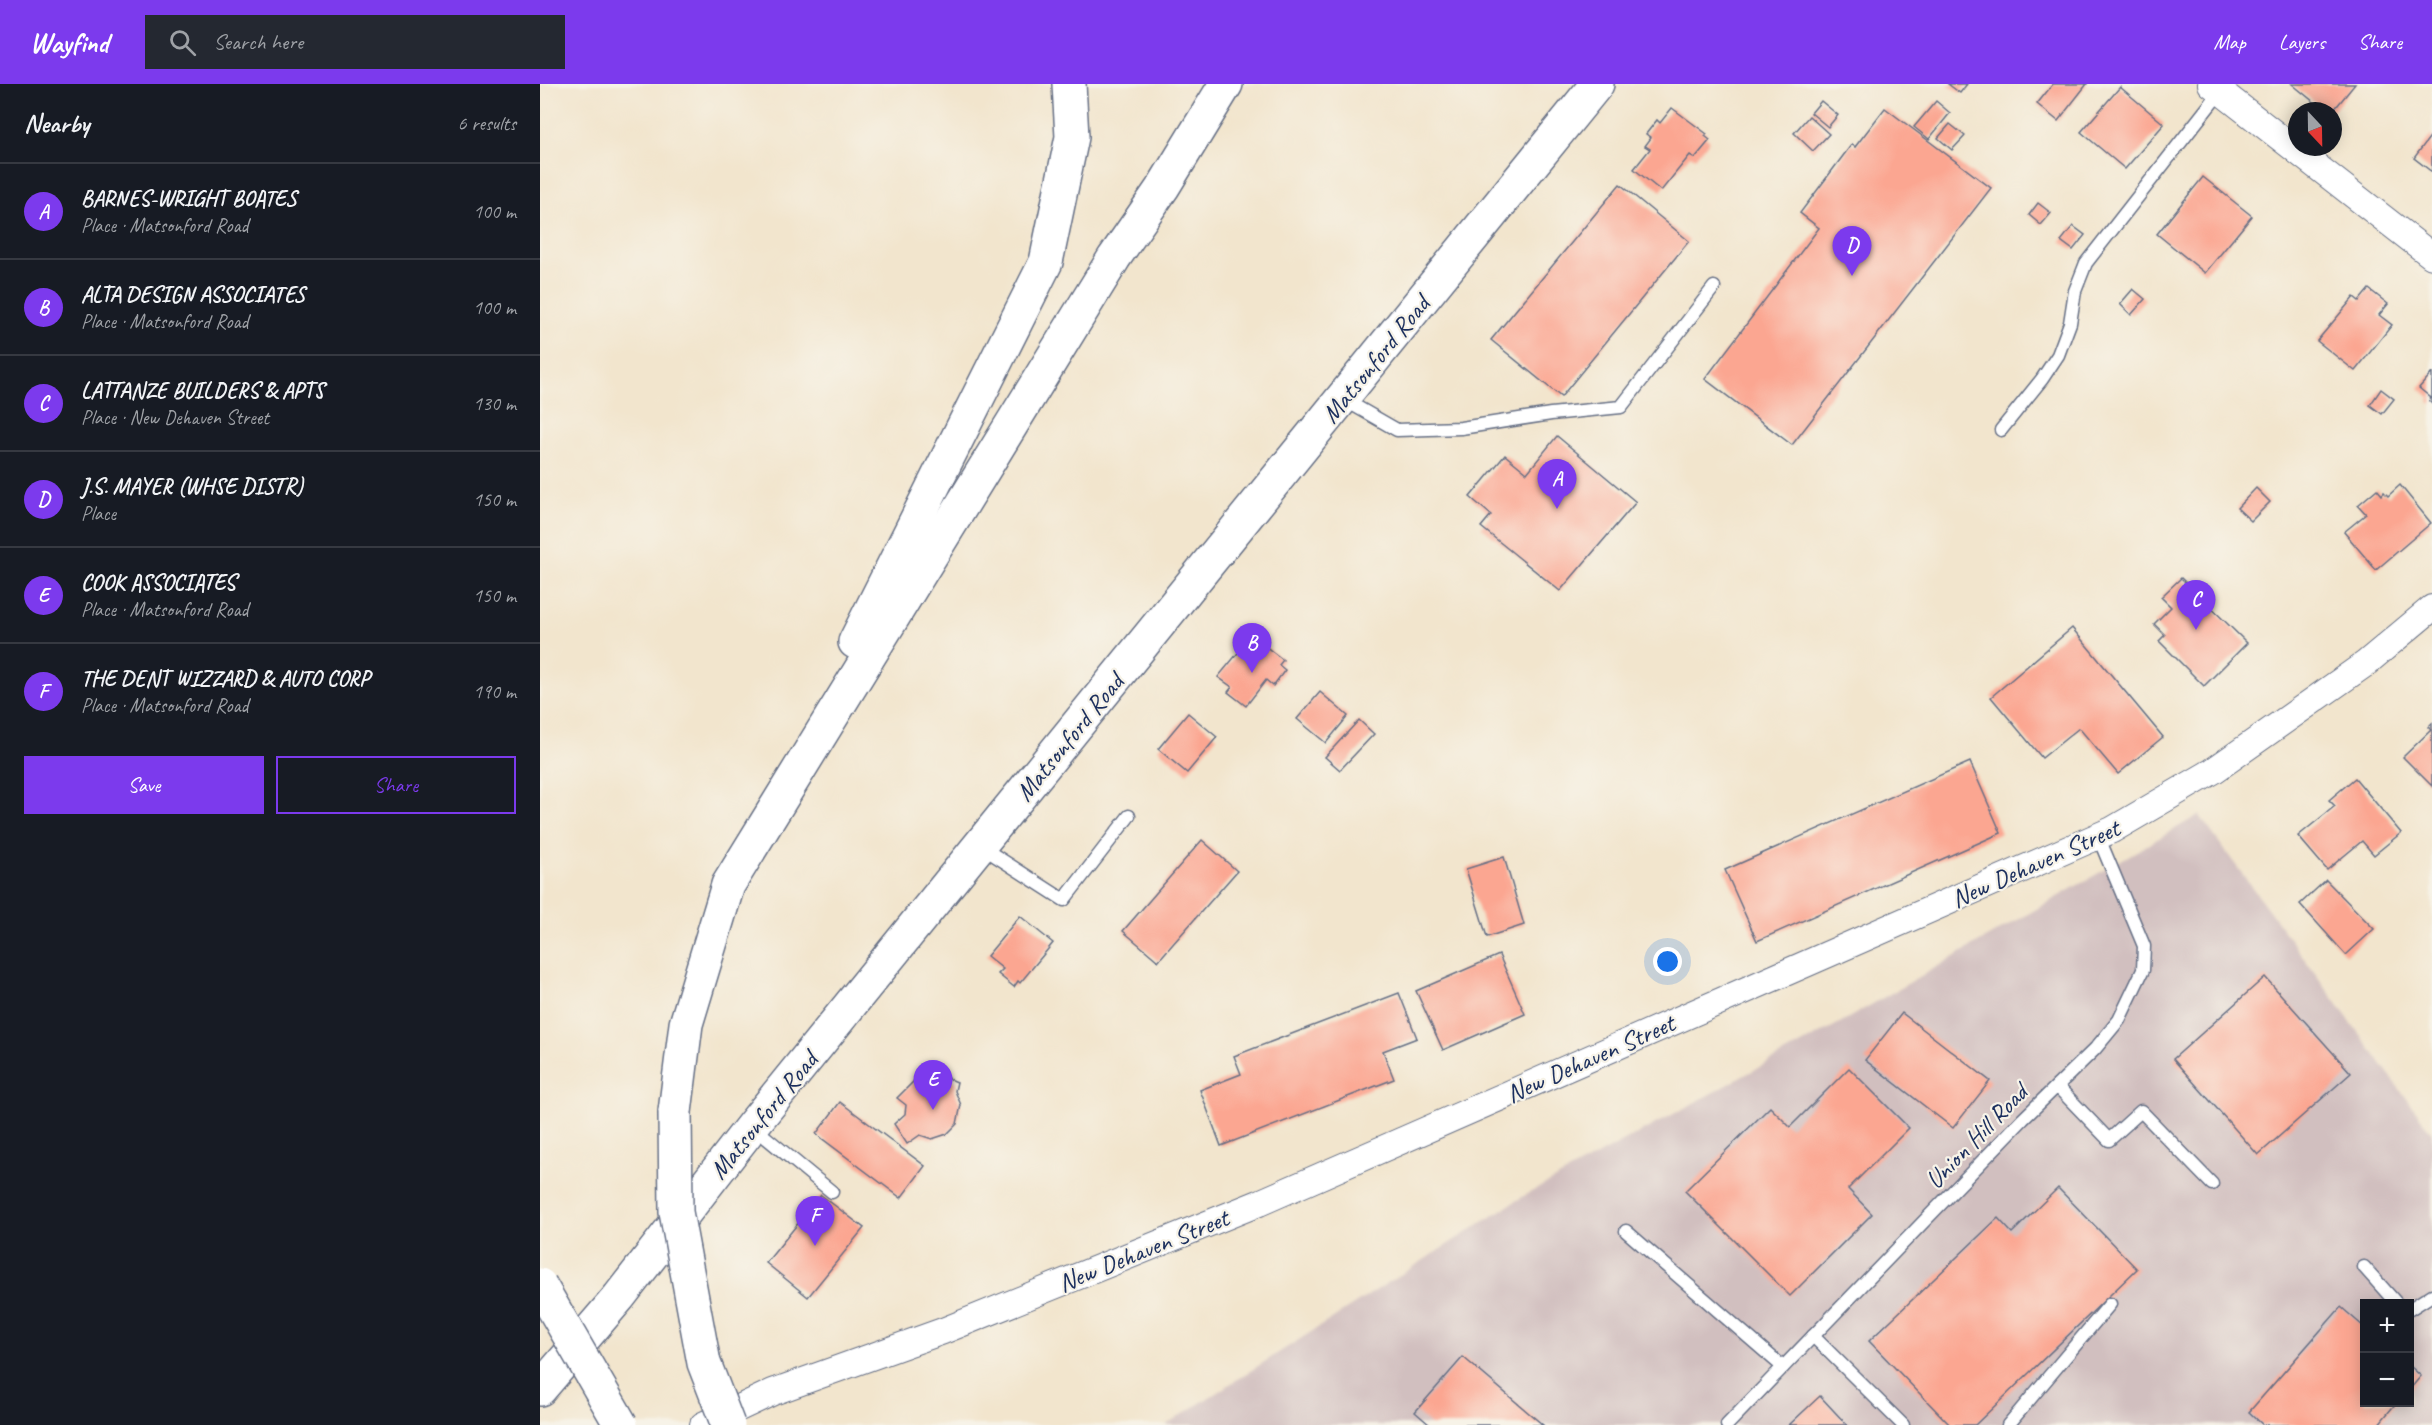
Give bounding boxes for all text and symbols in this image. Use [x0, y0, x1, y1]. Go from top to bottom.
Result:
search box [145, 15, 565, 69]
text: Wayfind [30, 25, 109, 60]
icon: search [166, 26, 199, 59]
text: Search here [214, 28, 303, 56]
text: Map [2213, 29, 2246, 55]
text: Layers [2279, 29, 2325, 55]
text: Share [2358, 29, 2402, 55]
north arrow [2288, 102, 2342, 156]
text: Nearby [24, 107, 89, 140]
text: 6 results [457, 111, 516, 136]
text: BARNES-WRIGHT BOATES [81, 185, 296, 213]
text: A [38, 199, 49, 224]
text: 100 m [473, 199, 516, 224]
text: Place · Matsonford Road [81, 213, 248, 238]
pin: D [1832, 226, 1872, 276]
text: ALTA DESIGN ASSOCIATES [81, 281, 305, 309]
street label: Matsonford Road [1314, 286, 1439, 430]
text: B [38, 295, 49, 320]
text: 100 m [473, 295, 516, 320]
text: Place · Matsonford Road [81, 309, 248, 334]
text: LATTANZE BUILDERS & APTS [81, 377, 324, 405]
text: C [39, 391, 48, 416]
text: 130 m [473, 391, 516, 416]
text: Place · New Dehaven Street [81, 405, 269, 430]
pin: A [1538, 460, 1576, 509]
text: J.S. MAYER (WHSE DISTR) [81, 473, 303, 501]
text: D [38, 487, 49, 512]
text: 150 m [473, 487, 516, 512]
text: Place [81, 501, 116, 526]
text: COOK ASSOCIATES [81, 569, 235, 597]
pin: C [2176, 580, 2216, 630]
text: E [38, 583, 49, 608]
text: 150 m [473, 583, 516, 608]
text: Place · Matsonford Road [81, 597, 248, 622]
pin: B [1232, 624, 1272, 673]
street label: Matsonford Road [1008, 664, 1133, 808]
text: THE DENT WIZZARD & AUTO CORP [81, 665, 370, 693]
text: F [39, 679, 48, 704]
text: 190 m [473, 679, 516, 704]
text: Place · Matsonford Road [81, 693, 248, 718]
button: Save [24, 756, 264, 814]
button: Share [276, 756, 516, 814]
street label: New Dehaven Street [1946, 811, 2127, 915]
your location [1653, 947, 1682, 976]
street label: New Dehaven Street [1501, 1006, 1682, 1110]
street label: Matsonford Road [702, 1042, 827, 1186]
pin: E [914, 1060, 952, 1110]
street label: Union Hill Road [1918, 1074, 2037, 1196]
pin: F [796, 1196, 834, 1246]
street label: New Dehaven Street [1053, 1200, 1236, 1300]
map controls [2360, 1299, 2414, 1407]
button: + [2360, 1299, 2414, 1353]
button: − [2360, 1353, 2414, 1407]

